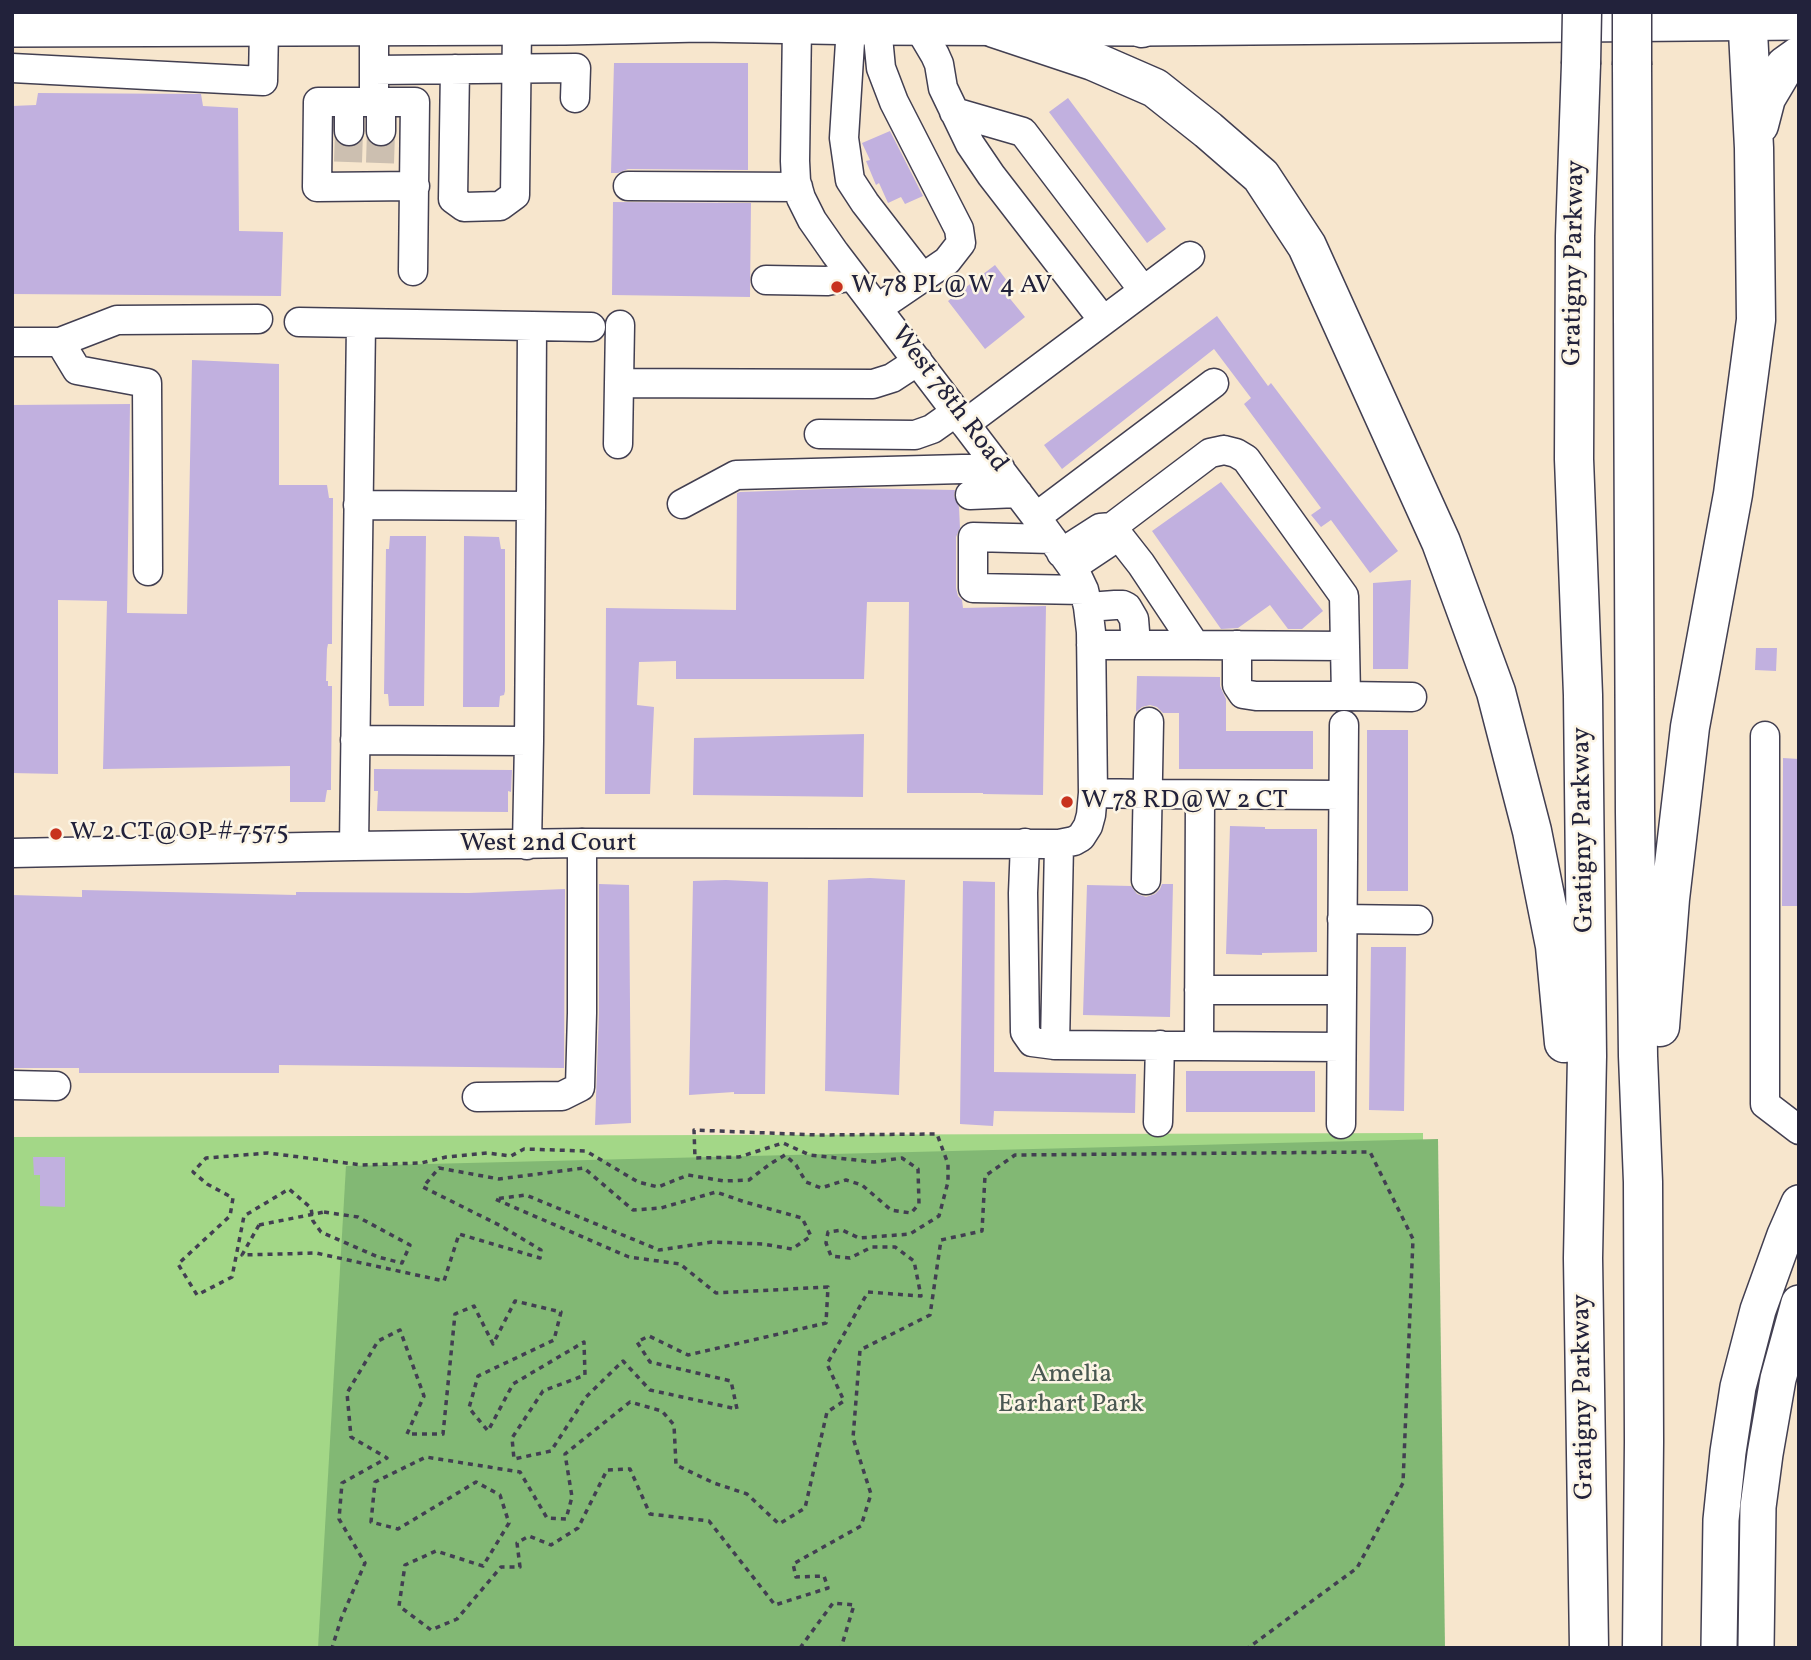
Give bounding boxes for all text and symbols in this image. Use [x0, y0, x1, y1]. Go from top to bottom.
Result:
street label: Gratigny Parkway [1559, 160, 1593, 366]
place label: W 78 PL@W 4 AV [851, 271, 1052, 303]
marker: W 78 PL@W 4 AV [829, 279, 845, 295]
street label: West 78th Road [883, 321, 1013, 479]
street label: Gratigny Parkway [1568, 727, 1602, 933]
place label: W 78 RD@W 2 CT [1081, 786, 1288, 818]
marker: W 78 RD@W 2 CT [1059, 794, 1075, 810]
place label: W 2 CT@OP # 7575 [70, 818, 289, 850]
marker: W 2 CT@OP # 7575 [48, 826, 64, 842]
street label: West 2nd Court [460, 829, 636, 861]
street label: Gratigny Parkway [1568, 1294, 1602, 1500]
park label: Amelia Earhart Park [998, 1360, 1144, 1422]

